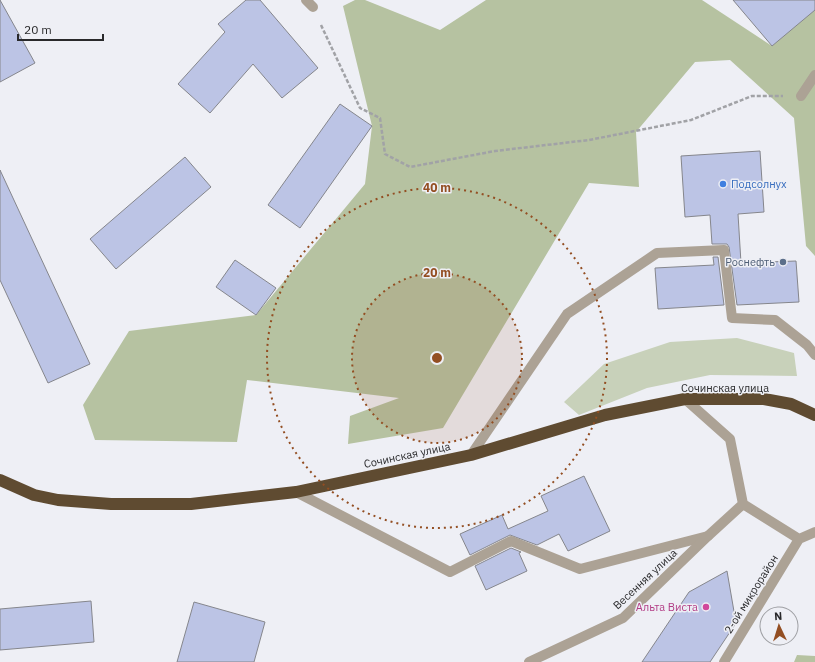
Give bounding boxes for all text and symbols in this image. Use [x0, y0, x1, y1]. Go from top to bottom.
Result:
scale bar [18, 16, 103, 42]
text: 20 m [24, 22, 52, 37]
place label: Подсолнух [731, 177, 787, 191]
marker: Подсолнух [718, 179, 728, 189]
text: 40 m [423, 180, 451, 195]
place label: Роснефть [725, 255, 775, 269]
marker: Роснефть [778, 257, 788, 267]
text: 20 m [423, 265, 451, 280]
centre of rings [430, 351, 444, 365]
street label: Сочинская улица [681, 381, 769, 395]
street label: Сочинская улица [362, 439, 452, 471]
street label: Весенняя улица [610, 546, 680, 612]
street label: 2-ой микрорайон [721, 552, 781, 636]
place label: Альта Виста [636, 600, 698, 614]
marker: Альта Виста [701, 602, 711, 612]
north arrow [759, 606, 799, 646]
text: N [774, 609, 783, 623]

